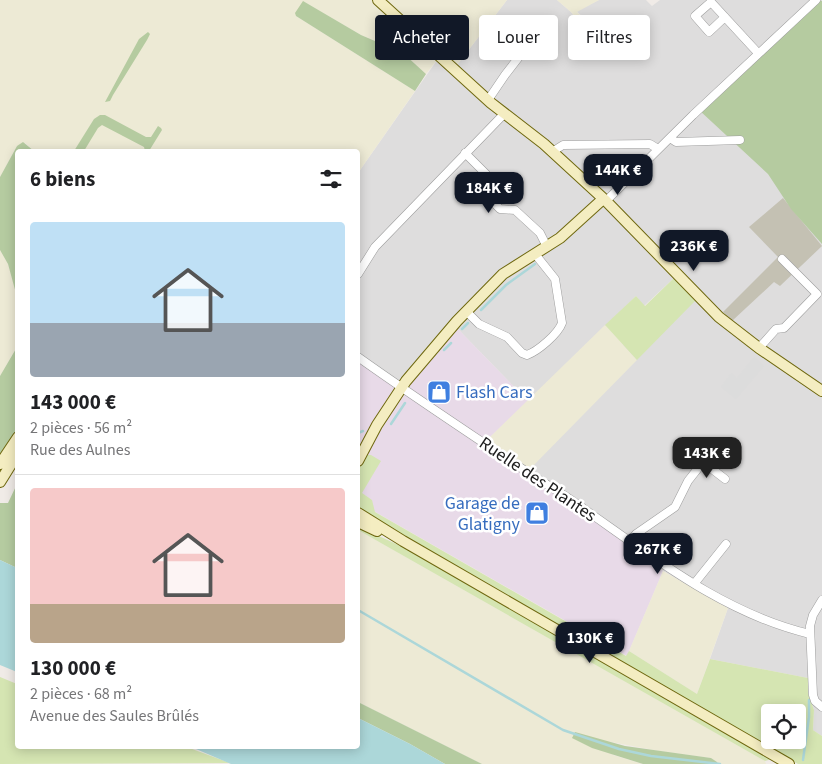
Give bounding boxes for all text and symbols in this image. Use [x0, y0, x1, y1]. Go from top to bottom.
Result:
chip: Acheter [375, 15, 469, 60]
chip: Louer [479, 15, 558, 60]
chip: Filtres [568, 15, 650, 60]
pin: 144K € [577, 154, 659, 196]
text: 144K € [595, 159, 641, 181]
text: 6 biens [30, 164, 95, 194]
icon: filters [317, 165, 345, 193]
pin: 184K € [448, 172, 530, 214]
text: 184K € [466, 177, 512, 199]
pin: 236K € [653, 230, 735, 272]
text: 236K € [671, 235, 717, 257]
icon: home [143, 255, 233, 345]
shop icon: Flash Cars [426, 379, 452, 405]
place label: Flash Cars [456, 380, 533, 405]
text: 143 000 € [30, 387, 116, 417]
text: 2 pièces · 56 m² [30, 417, 132, 439]
street label: Ruelle des Plantes [474, 431, 601, 528]
pin: 143K € [666, 436, 748, 479]
text: Rue des Aulnes [30, 439, 130, 461]
text: 143K € [684, 442, 730, 464]
place label: Garage de Glatigny [445, 491, 521, 537]
shop icon: Garage de Glatigny [524, 500, 550, 526]
icon: home [143, 520, 233, 610]
pin: 267K € [617, 532, 699, 575]
text: 267K € [635, 538, 681, 560]
pin: 130K € [549, 622, 631, 664]
text: 130K € [567, 627, 613, 649]
text: 130 000 € [30, 653, 116, 683]
text: 2 pièces · 68 m² [30, 683, 132, 705]
map controls [761, 704, 806, 749]
button: locate [761, 704, 806, 749]
text: Avenue des Saules Brûlés [30, 705, 199, 727]

